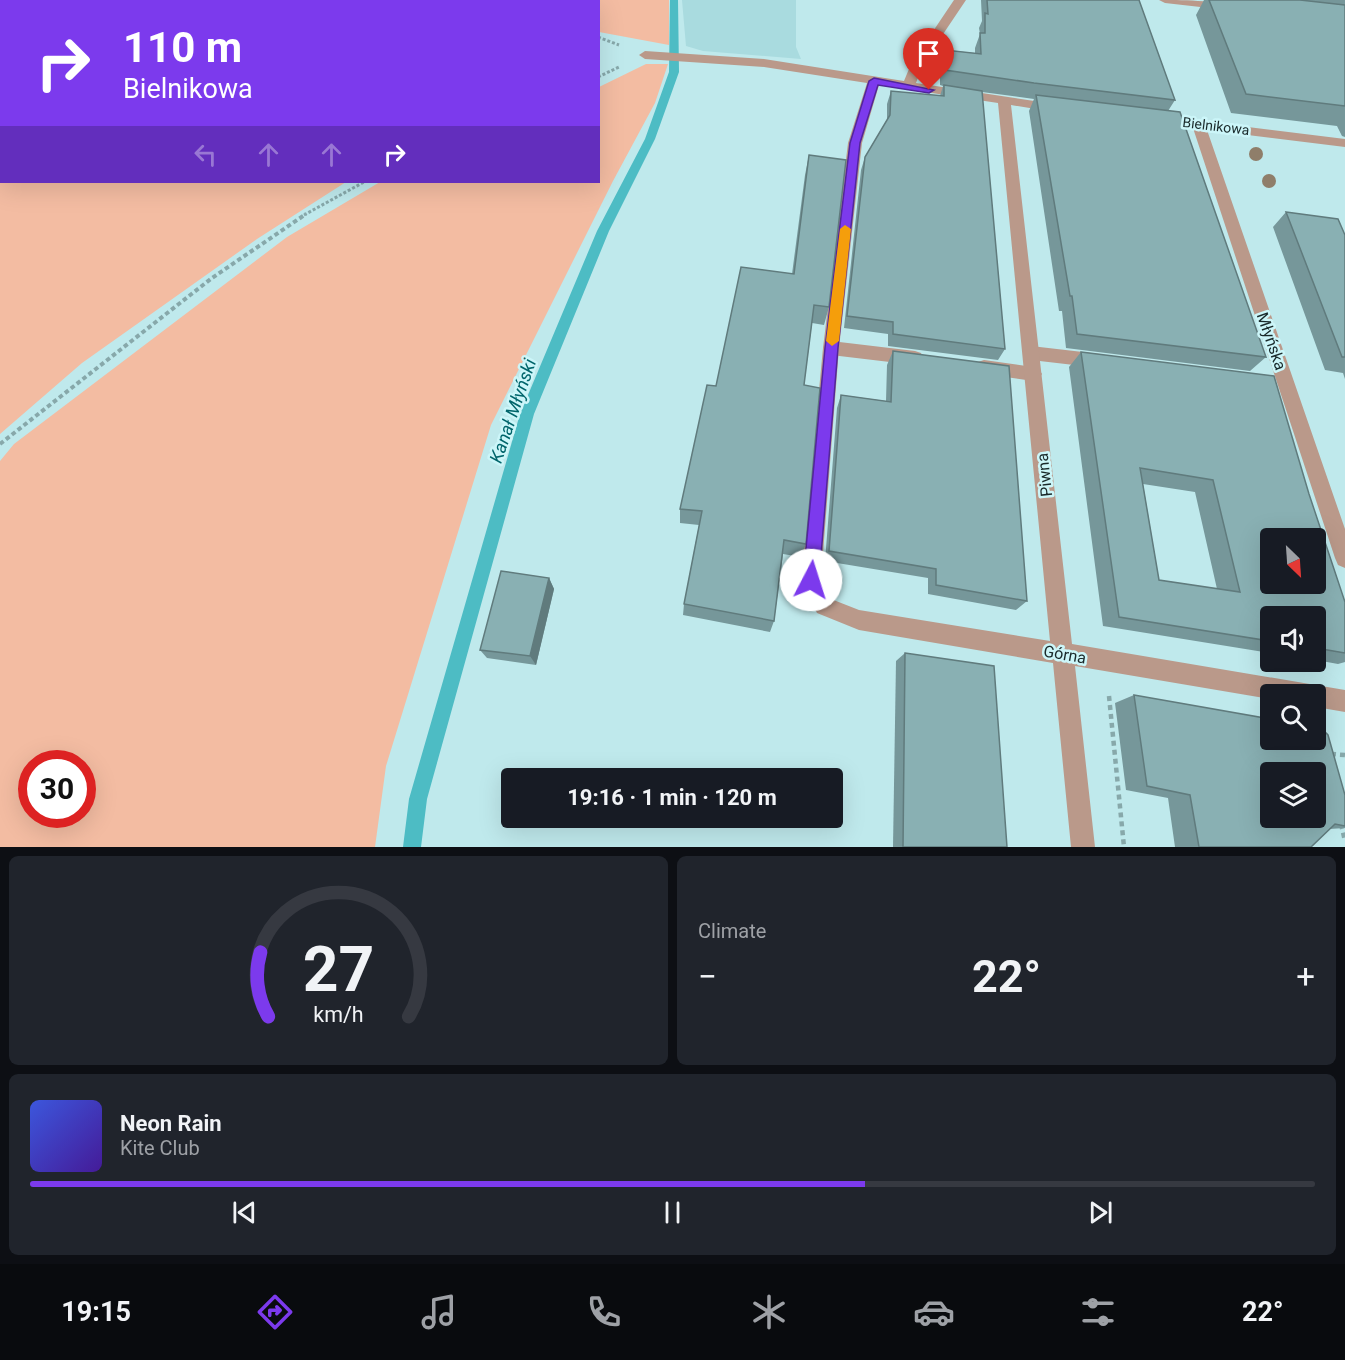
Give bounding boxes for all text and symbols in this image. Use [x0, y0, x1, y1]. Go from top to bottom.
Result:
text: 110 m [123, 23, 242, 72]
icon: right [24, 24, 102, 102]
pin [903, 28, 954, 90]
icon: arrive [912, 37, 945, 70]
text: Bielnikowa [123, 73, 253, 105]
street label: Bielnikowa [1182, 114, 1250, 138]
icon: left [189, 138, 222, 171]
icon: ahead [252, 138, 285, 171]
icon: ahead [315, 138, 348, 171]
icon: right [378, 138, 411, 171]
street label: Młyńska [1253, 310, 1290, 373]
water label: Kanał Młyński [485, 355, 540, 466]
street label: Piwna [1033, 452, 1056, 498]
north arrow [1260, 528, 1326, 594]
map controls [1260, 528, 1326, 828]
position arrow [779, 548, 843, 612]
button: sound [1260, 606, 1326, 672]
street label: Górna [1042, 641, 1088, 668]
button: search [1260, 684, 1326, 750]
speed limit sign: 30 [18, 750, 96, 828]
button: layers [1260, 762, 1326, 828]
text: 19:16 · 1 min · 120 m [567, 785, 777, 810]
text: Climate [698, 919, 766, 943]
text: 27 [303, 933, 374, 1006]
text: 22° [972, 950, 1041, 1003]
text: − [698, 957, 717, 996]
text: + [1296, 957, 1315, 996]
text: km/h [313, 1003, 364, 1028]
text: Neon Rain [120, 1111, 222, 1136]
text: Kite Club [120, 1136, 200, 1160]
icon: previous [228, 1196, 261, 1229]
icon: pause [656, 1196, 689, 1229]
icon: next [1084, 1196, 1117, 1229]
icon: directions [254, 1291, 296, 1333]
icon: music [418, 1291, 460, 1333]
icon: phone [583, 1291, 625, 1333]
icon: climate [748, 1291, 790, 1333]
icon: car [913, 1291, 955, 1333]
icon: filters [1077, 1291, 1119, 1333]
text: 19:15 [61, 1296, 131, 1328]
text: 22° [1242, 1296, 1284, 1328]

